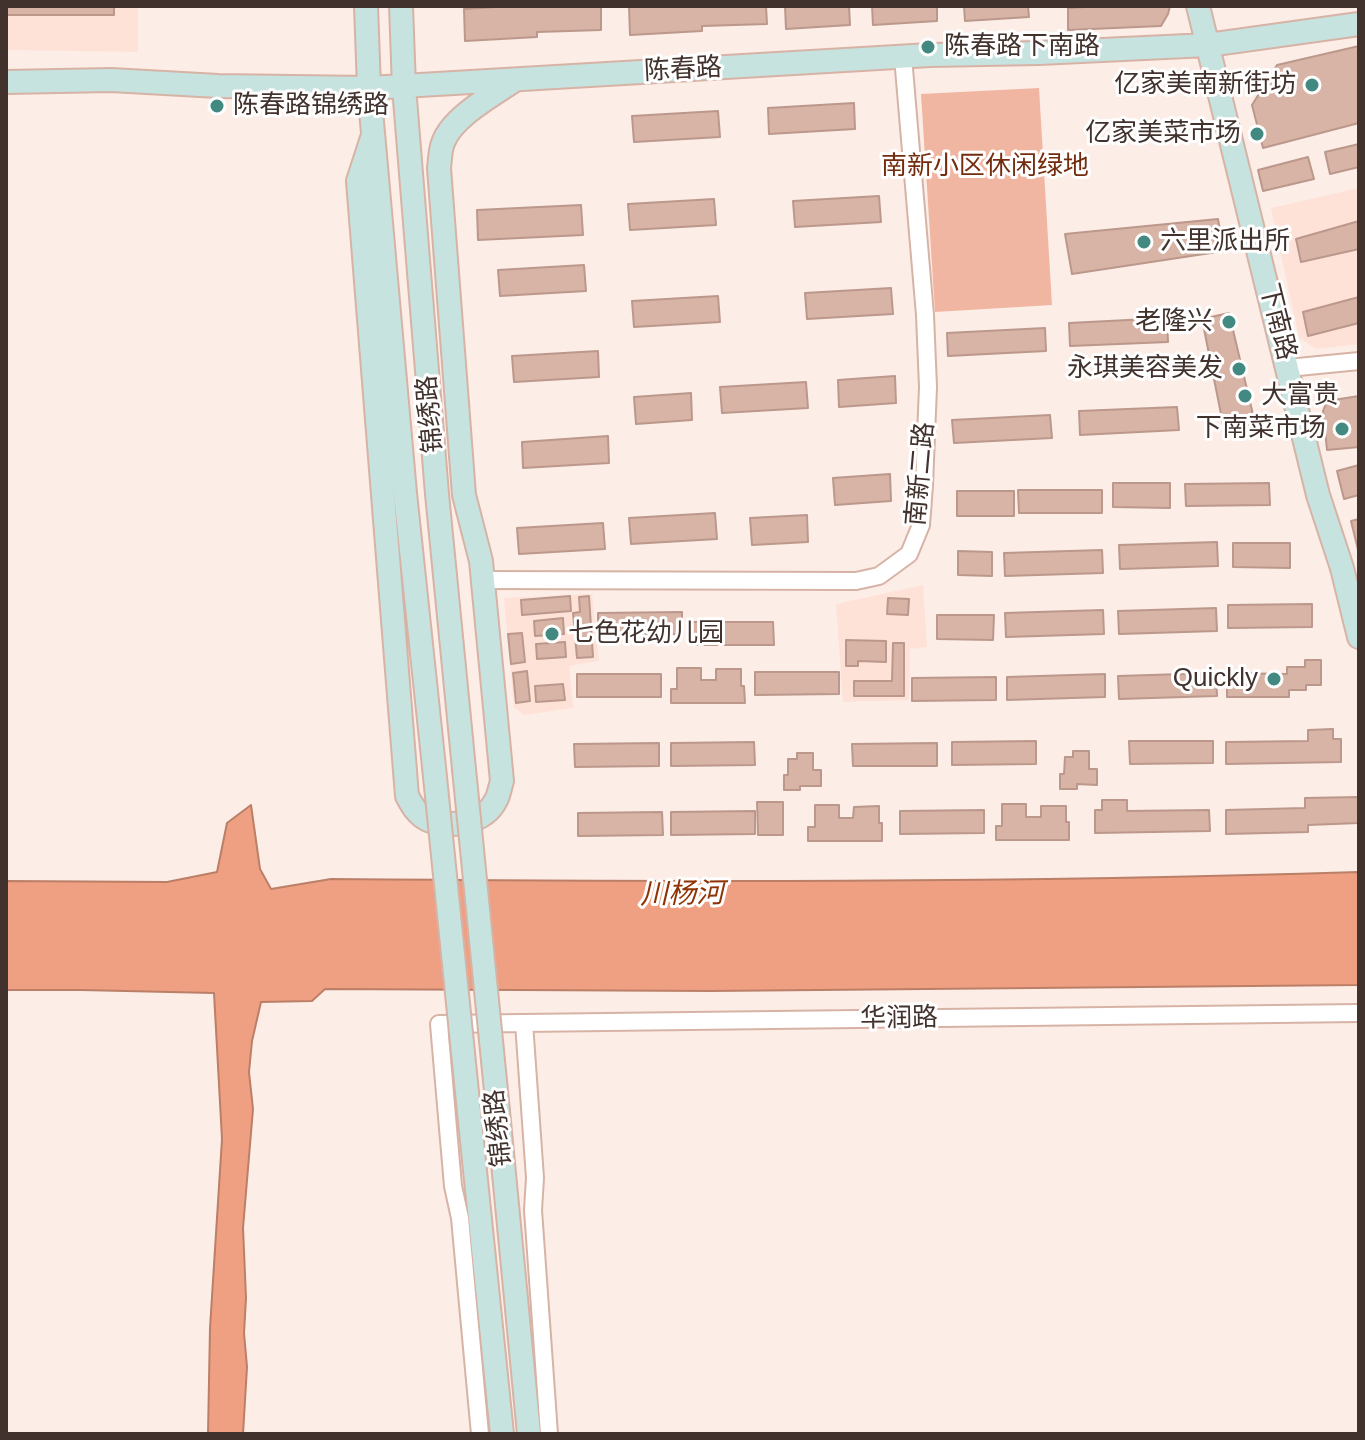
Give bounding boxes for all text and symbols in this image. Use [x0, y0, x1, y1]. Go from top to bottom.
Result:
place label: 陈春路下南路 [944, 31, 1100, 63]
marker: 陈春路下南路 [919, 38, 937, 56]
street label: 陈春路 [643, 52, 723, 88]
place label: 亿家美南新街坊 [1114, 69, 1296, 101]
marker: 亿家美南新街坊 [1303, 76, 1321, 94]
place label: 陈春路锦绣路 [233, 90, 389, 122]
marker: 陈春路锦绣路 [208, 97, 226, 115]
place label: 亿家美菜市场 [1085, 118, 1241, 150]
marker: 亿家美菜市场 [1248, 125, 1266, 143]
park label: 南新小区休闲绿地 [881, 151, 1089, 183]
place label: 六里派出所 [1160, 226, 1290, 258]
marker: 六里派出所 [1135, 233, 1153, 251]
street label: 下南路 [1252, 280, 1302, 364]
place label: 老隆兴 [1135, 306, 1213, 338]
marker: 老隆兴 [1220, 313, 1238, 331]
place label: 永琪美容美发 [1067, 353, 1223, 385]
marker: 永琪美容美发 [1230, 360, 1248, 378]
street label: 锦绣路 [412, 374, 450, 454]
place label: 大富贵 [1261, 380, 1339, 412]
marker: 大富贵 [1236, 387, 1254, 405]
place label: 下南菜市场 [1196, 413, 1326, 445]
marker: 下南菜市场 [1333, 420, 1351, 438]
street label: 南新二路 [901, 421, 941, 527]
place label: 七色花幼儿园 [568, 618, 724, 650]
marker: 七色花幼儿园 [543, 625, 561, 643]
place label: Quickly [1173, 663, 1258, 695]
marker: Quickly [1265, 670, 1283, 688]
water label: 川杨河 [640, 877, 724, 913]
street label: 华润路 [860, 1003, 938, 1035]
street label: 锦绣路 [479, 1088, 519, 1168]

